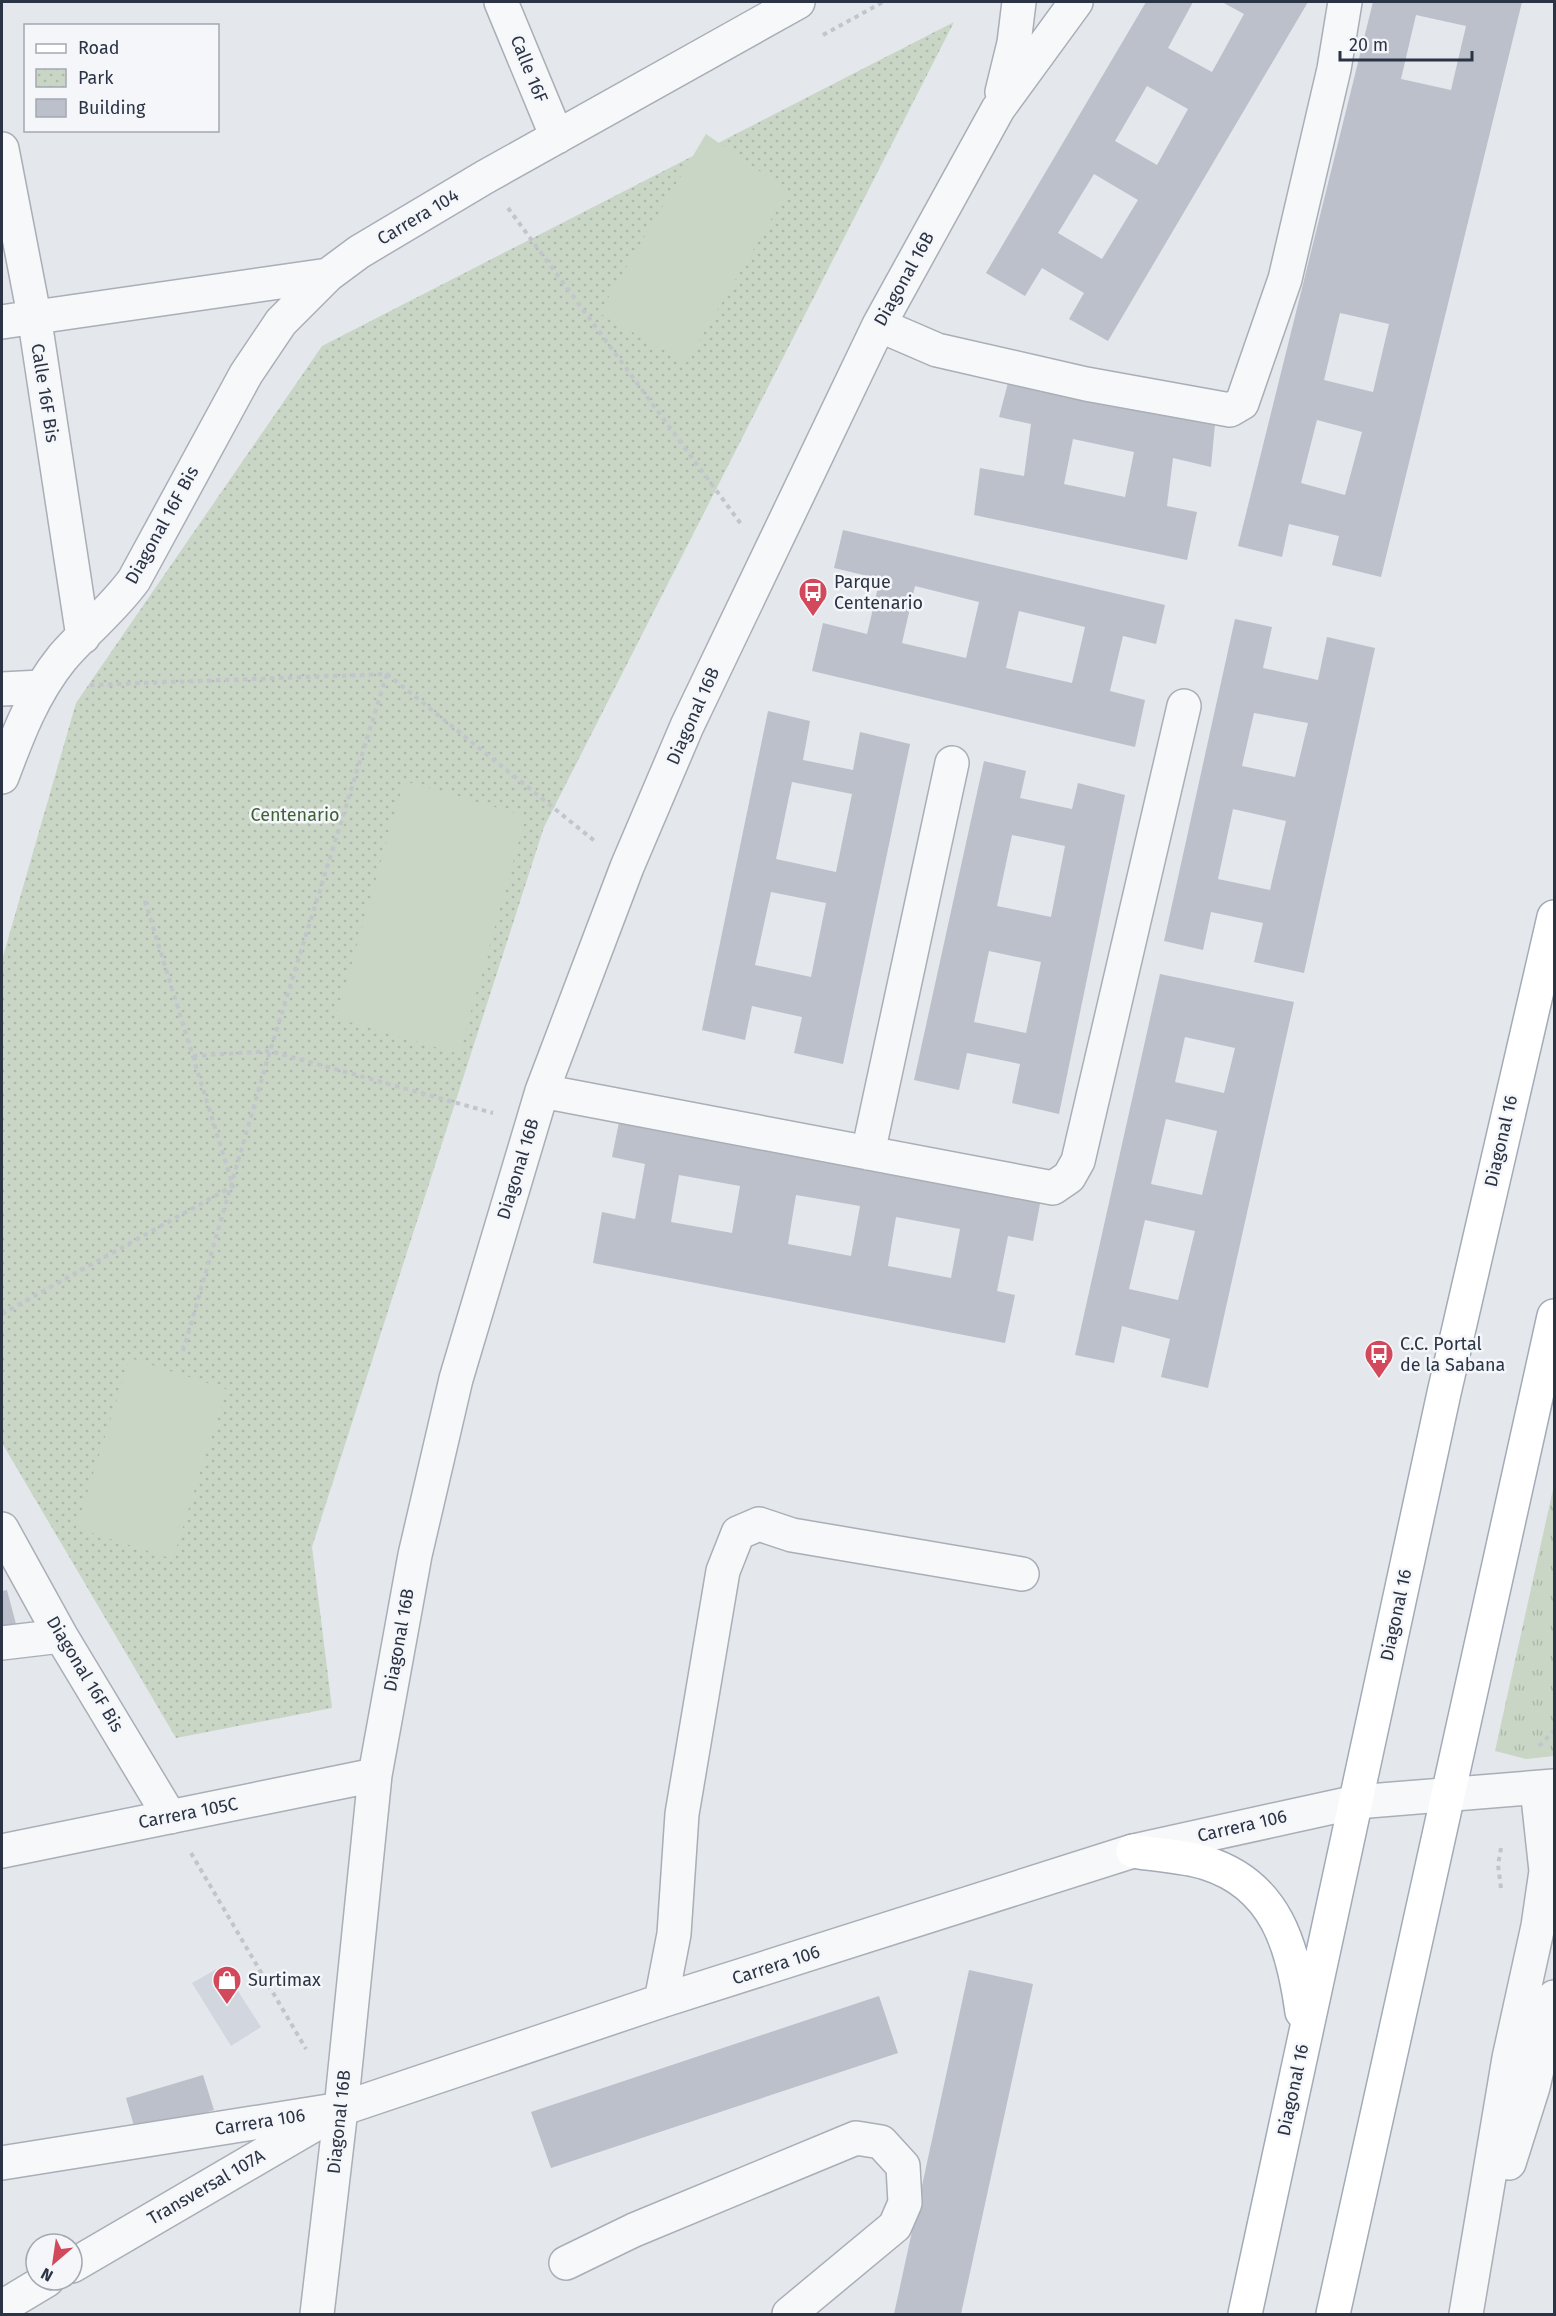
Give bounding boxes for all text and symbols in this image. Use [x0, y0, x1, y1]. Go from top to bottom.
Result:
legend [24, 24, 219, 132]
scale bar [1340, 24, 1472, 62]
street label: Calle 16F [506, 32, 553, 106]
text: 20 m [1349, 34, 1388, 56]
text: Road [78, 37, 120, 59]
text: Park [78, 67, 114, 89]
text: Building [78, 97, 146, 119]
street label: Carrera 104 [373, 184, 463, 250]
street label: Diagonal 16B [869, 228, 939, 330]
street label: Calle 16F Bis [26, 342, 64, 444]
street label: Diagonal 16F Bis [121, 462, 203, 588]
place label: Parque Centenario [834, 571, 923, 614]
bus stop icon: Parque Centenario [797, 576, 829, 618]
street label: Diagonal 16B [662, 664, 724, 768]
park label: Centenario [251, 804, 340, 826]
street label: Diagonal 16 [1480, 1093, 1522, 1189]
street label: Diagonal 16B [492, 1116, 544, 1222]
place label: C.C. Portal de la Sabana [1400, 1333, 1505, 1376]
bus stop icon: C.C. Portal de la Sabana [1363, 1338, 1395, 1380]
street label: Diagonal 16 [1376, 1567, 1416, 1663]
street label: Diagonal 16B [379, 1587, 419, 1693]
street label: Diagonal 16F Bis [42, 1612, 128, 1736]
street label: Carrera 105C [136, 1793, 240, 1833]
street label: Carrera 106 [1195, 1805, 1289, 1847]
street label: Carrera 106 [729, 1940, 823, 1990]
shop icon: Surtimax [211, 1964, 243, 2006]
place label: Surtimax [248, 1969, 321, 1991]
street label: Diagonal 16 [1273, 2042, 1313, 2138]
street label: Diagonal 16B [323, 2069, 355, 2175]
street label: Carrera 106 [213, 2104, 307, 2140]
street label: Transversal 107A [143, 2144, 269, 2230]
north arrow [24, 2232, 84, 2292]
text: N [38, 2264, 56, 2286]

